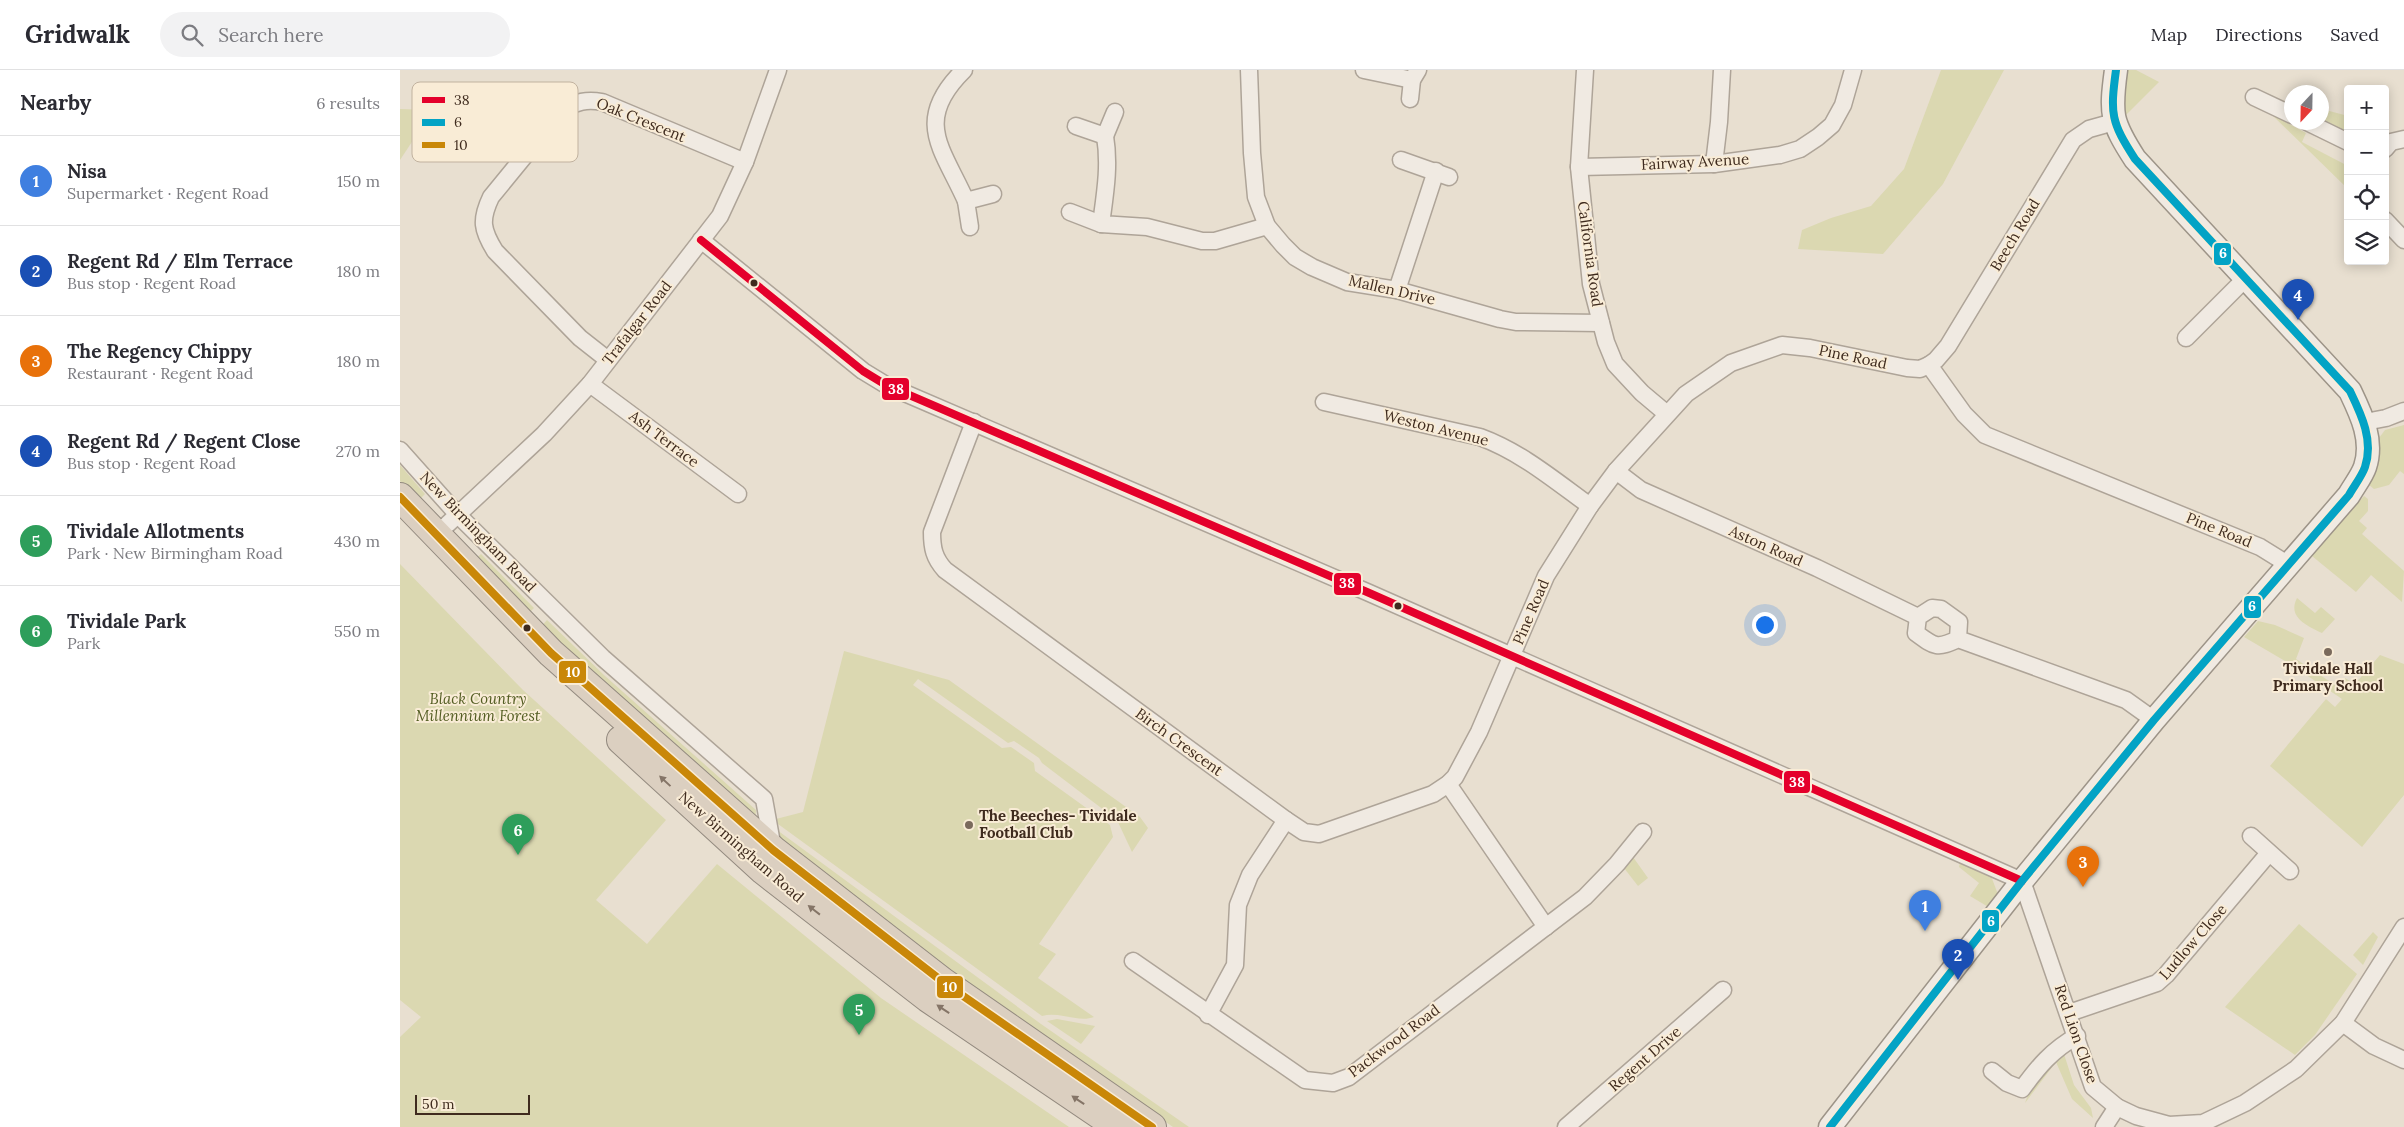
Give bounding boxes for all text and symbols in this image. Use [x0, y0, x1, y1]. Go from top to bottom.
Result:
search box [160, 12, 510, 57]
text: Gridwalk [25, 19, 130, 50]
icon: search [178, 21, 206, 49]
text: Search here [218, 23, 324, 47]
text: Map [2151, 23, 2187, 46]
text: Directions [2215, 23, 2302, 46]
text: Saved [2330, 23, 2379, 46]
legend [412, 82, 578, 162]
north arrow [2284, 85, 2329, 130]
map controls [2344, 85, 2389, 265]
button: + [2344, 85, 2389, 130]
text: Nearby [20, 89, 91, 116]
text: 38 [454, 91, 470, 109]
text: 6 results [316, 93, 380, 113]
street label: Oak Crescent [594, 93, 689, 146]
text: 6 [454, 113, 462, 131]
button: − [2344, 130, 2389, 175]
text: 10 [454, 136, 468, 154]
street label: Fairway Avenue [1640, 149, 1750, 174]
text: Nisa [67, 159, 107, 183]
text: 1 [33, 171, 39, 191]
text: 150 m [337, 171, 380, 191]
button: locate [2344, 175, 2389, 220]
text: Supermarket · Regent Road [67, 183, 269, 203]
street label: Beech Road [1986, 195, 2044, 274]
street label: California Road [1574, 200, 1607, 308]
button: layers [2344, 220, 2389, 265]
line badge: 6 [2213, 242, 2232, 266]
text: 6 [2219, 244, 2227, 262]
text: Regent Rd / Elm Terrace [67, 249, 293, 273]
text: 2 [32, 261, 40, 281]
text: 180 m [337, 261, 380, 281]
street label: Mallen Drive [1347, 270, 1437, 309]
text: Bus stop · Regent Road [67, 273, 236, 293]
street label: Trafalgar Road [598, 277, 675, 369]
unlabelled marker [749, 278, 759, 288]
pin: 4 [2282, 279, 2314, 320]
text: The Regency Chippy [67, 339, 252, 363]
street label: Pine Road [1817, 340, 1889, 373]
text: 3 [32, 351, 40, 371]
text: 180 m [337, 351, 380, 371]
text: Restaurant · Regent Road [67, 363, 253, 383]
line badge: 38 [881, 377, 910, 401]
text: 38 [888, 380, 904, 398]
street label: Ash Terrace [625, 405, 703, 471]
street label: Weston Avenue [1381, 405, 1491, 450]
text: Regent Rd / Regent Close [67, 429, 301, 453]
text: 4 [32, 441, 40, 461]
text: 270 m [336, 441, 380, 461]
text: Bus stop · Regent Road [67, 453, 236, 473]
street label: New Birmingham Road [416, 468, 541, 596]
street label: Pine Road [2184, 508, 2255, 551]
text: Tividale Allotments [67, 519, 244, 543]
street label: Aston Road [1725, 520, 1806, 570]
text: 5 [32, 531, 40, 551]
text: 430 m [334, 531, 380, 551]
text: Park · New Birmingham Road [67, 543, 283, 563]
line badge: 38 [1333, 572, 1362, 596]
text: 38 [1339, 574, 1355, 592]
street label: Pine Road [1508, 576, 1553, 647]
line badge: 6 [2243, 595, 2262, 619]
text: 6 [2248, 597, 2256, 615]
unlabelled marker [1393, 601, 1403, 611]
text: Tividale Park [67, 609, 186, 633]
your location [1752, 612, 1778, 638]
text: 6 [31, 621, 41, 641]
text: 550 m [334, 621, 380, 641]
unlabelled marker [522, 623, 532, 633]
text: Park [67, 633, 100, 653]
marker: Tividale Hall Primary School [2322, 646, 2334, 658]
place label: Tividale Hall Primary School [2273, 659, 2384, 695]
line badge: 10 [558, 660, 587, 684]
text: 10 [566, 663, 580, 681]
park label: Black Country Millennium Forest [416, 689, 541, 725]
street label: Birch Crescent [1132, 703, 1227, 780]
line badge: 38 [1783, 770, 1811, 794]
text: 38 [1789, 773, 1805, 791]
one-way arrow [660, 775, 672, 787]
street label: New Birmingham Road [675, 787, 808, 906]
place label: The Beeches- Tividale Football Club [979, 806, 1137, 842]
pin: 6 [502, 814, 534, 855]
marker: The Beeches- Tividale Football Club [963, 819, 975, 831]
pin: 3 [2067, 846, 2099, 887]
pin: 1 [1909, 890, 1941, 931]
street label: Ludlow Close [2155, 900, 2231, 983]
one-way arrow [808, 905, 821, 916]
line badge: 6 [1981, 909, 2000, 933]
text: 6 [1987, 912, 1995, 930]
pin: 2 [1942, 939, 1974, 980]
line badge: 10 [936, 975, 964, 999]
text: 10 [943, 978, 957, 996]
street label: Red Lion Close [2051, 982, 2102, 1086]
pin: 5 [843, 994, 875, 1035]
street label: Packwood Road [1344, 1000, 1443, 1081]
one-way arrow [937, 1004, 950, 1014]
street label: Regent Drive [1604, 1022, 1685, 1095]
scale bar [415, 1092, 530, 1115]
text: 50 m [422, 1095, 455, 1113]
one-way arrow [1071, 1095, 1085, 1105]

